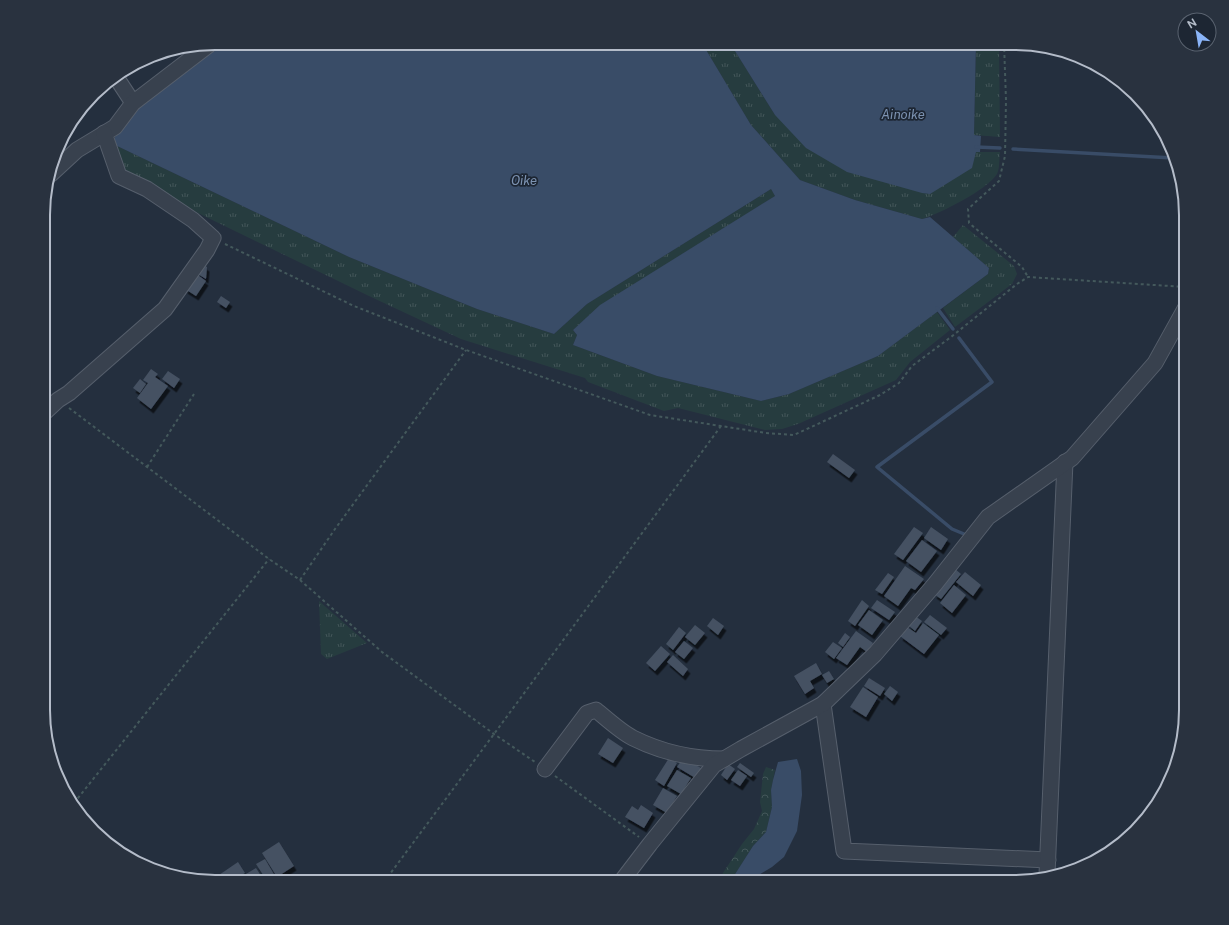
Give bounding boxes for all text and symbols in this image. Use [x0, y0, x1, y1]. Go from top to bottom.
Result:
north arrow [1177, 12, 1217, 52]
text: N [1185, 16, 1199, 31]
water label: Ainoike [881, 107, 925, 122]
water label: Oike [511, 173, 537, 188]

